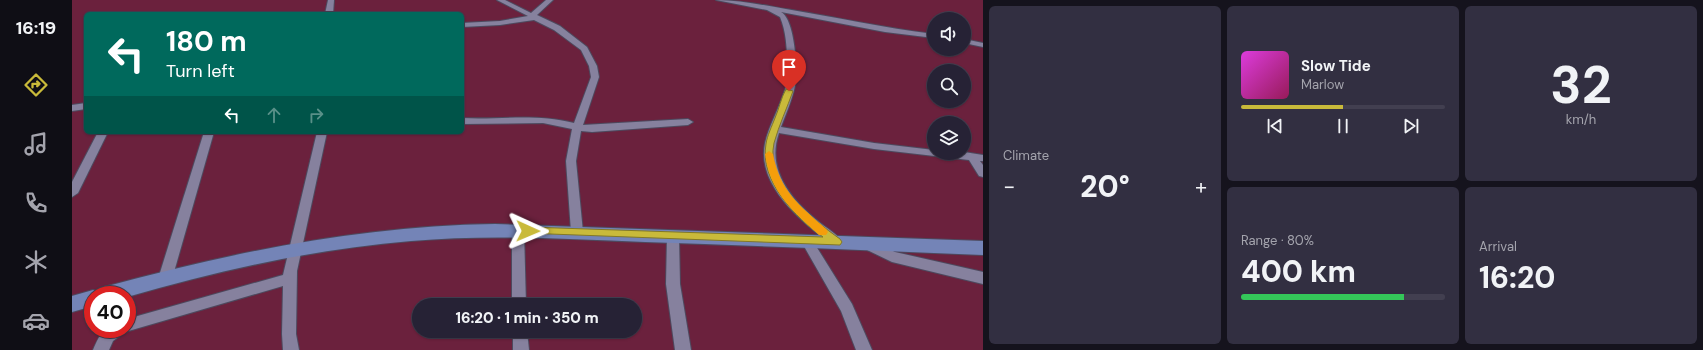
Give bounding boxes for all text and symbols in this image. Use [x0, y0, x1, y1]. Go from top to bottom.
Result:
map controls [927, 12, 971, 160]
button: sound [927, 12, 971, 56]
text: 16:19 [16, 16, 56, 40]
text: 180 m [166, 23, 247, 60]
icon: left [100, 28, 152, 80]
pin [772, 50, 806, 91]
text: 32 [1550, 51, 1612, 119]
icon: arrive [778, 56, 800, 78]
text: Slow Tide [1301, 56, 1371, 76]
text: Turn left [166, 59, 235, 83]
button: search [927, 64, 971, 108]
icon: directions [22, 71, 50, 99]
text: Marlow [1301, 76, 1344, 93]
icon: left [221, 104, 243, 126]
icon: ahead [263, 104, 285, 126]
icon: right [305, 104, 327, 126]
text: km/h [1566, 111, 1596, 128]
icon: previous [1264, 115, 1286, 137]
icon: pause [1332, 115, 1354, 137]
icon: next [1400, 115, 1422, 137]
button: layers [927, 116, 971, 160]
icon: music [22, 130, 50, 158]
text: Climate [1003, 147, 1049, 164]
text: 20° [1080, 167, 1130, 206]
text: − [1003, 172, 1015, 201]
text: + [1195, 172, 1207, 201]
icon: phone [22, 189, 50, 217]
position arrow [507, 210, 549, 252]
text: Range · 80% [1241, 232, 1314, 249]
text: Arrival [1479, 238, 1517, 255]
icon: climate [22, 248, 50, 276]
text: 400 km [1241, 252, 1356, 291]
text: 16:20 [1479, 258, 1555, 297]
speed limit sign: 40 [84, 286, 136, 338]
icon: car [22, 307, 50, 335]
text: 16:20 · 1 min · 350 m [455, 308, 599, 328]

